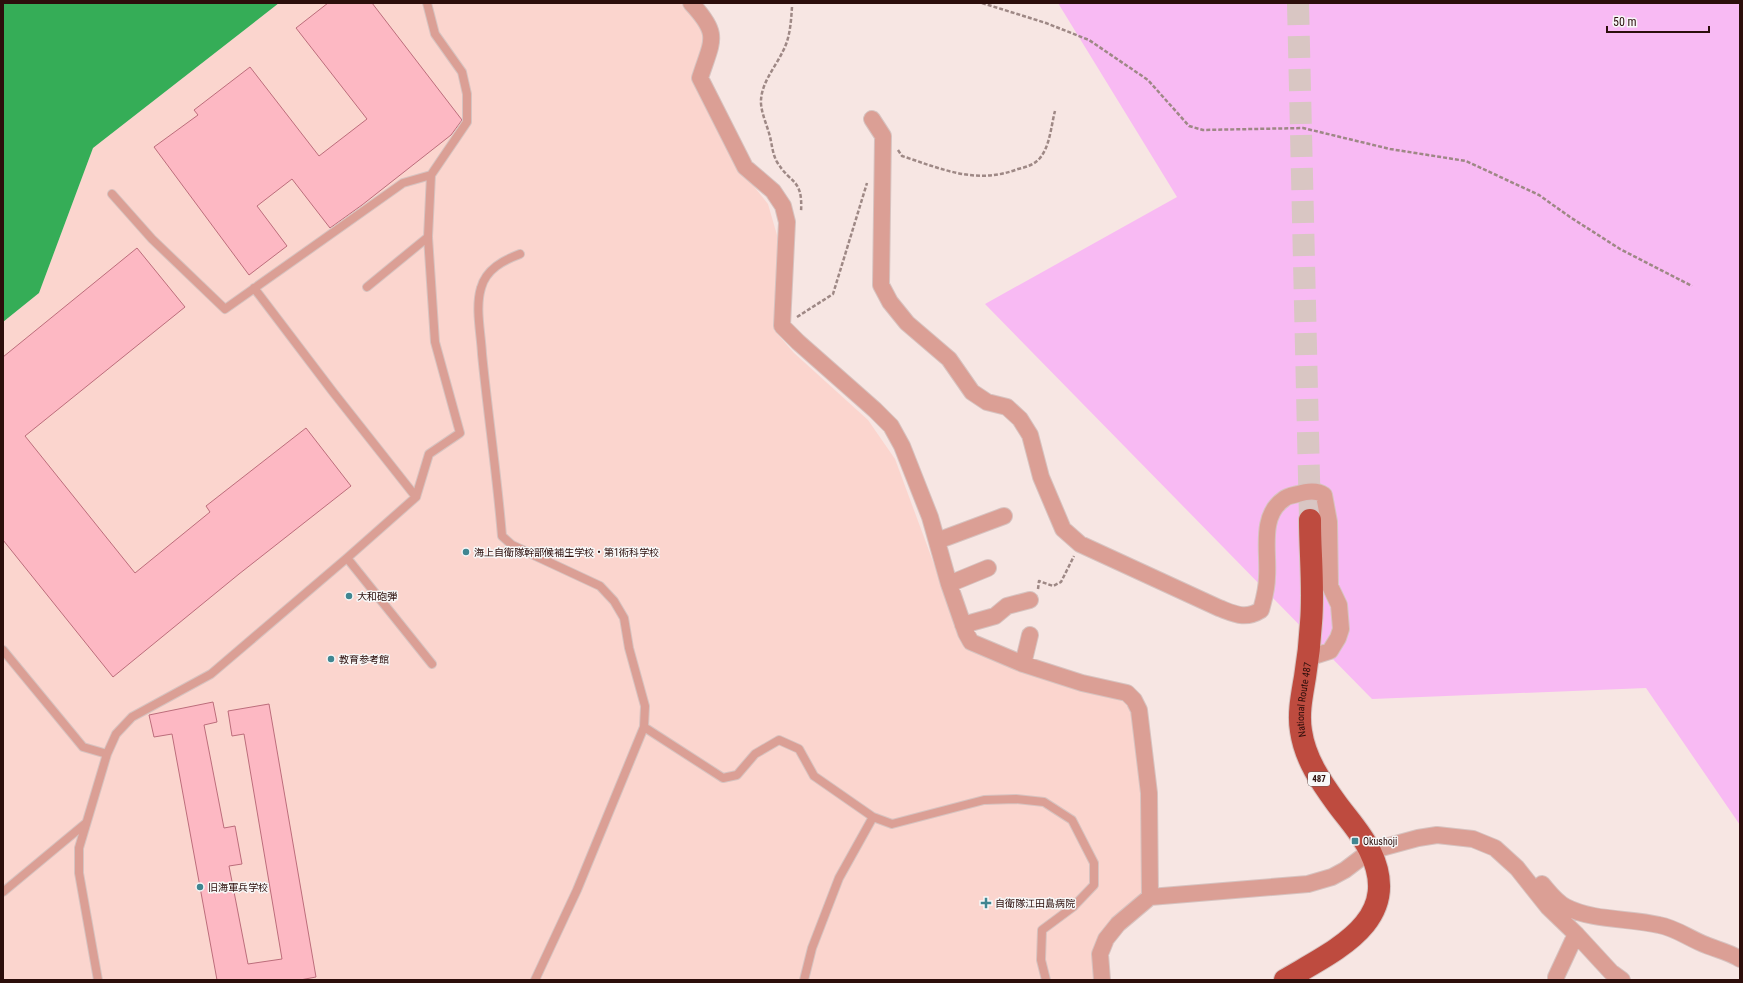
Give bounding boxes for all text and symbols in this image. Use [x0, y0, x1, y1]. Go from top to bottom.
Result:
scale bar [1607, 8, 1709, 34]
text: 50 m [1613, 15, 1637, 29]
marker: 海上自衛隊幹部候補生学校・第1術科学校 [461, 547, 471, 557]
place label: 海上自衛隊幹部候補生学校・第1術科学校 [474, 547, 659, 558]
marker: 大和砲弾 [344, 591, 354, 601]
place label: 大和砲弾 [357, 591, 397, 602]
marker: 教育参考館 [326, 654, 336, 664]
place label: 教育参考館 [339, 654, 389, 665]
street label: National Route 487 [1295, 662, 1313, 738]
road number: 487 [1308, 772, 1330, 786]
marker: Okushoji [1350, 836, 1360, 846]
place label: Okushoji [1363, 836, 1397, 847]
marker: 旧海軍兵学校 [195, 882, 205, 892]
place label: 旧海軍兵学校 [208, 882, 268, 893]
marker: 自衛隊江田島病院 [980, 897, 992, 909]
place label: 自衛隊江田島病院 [995, 898, 1075, 909]

